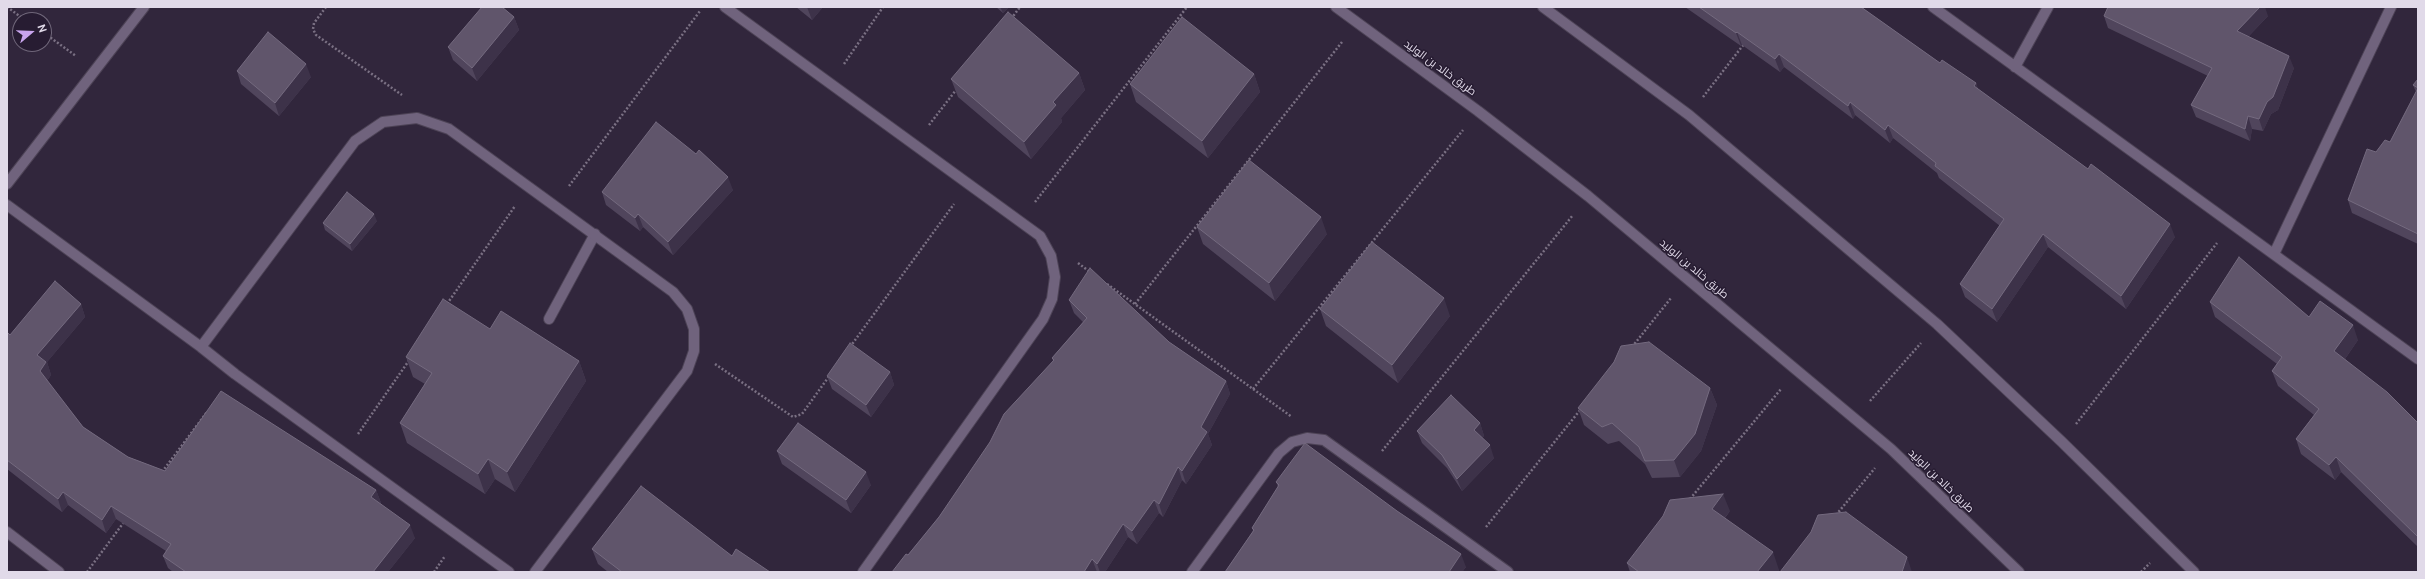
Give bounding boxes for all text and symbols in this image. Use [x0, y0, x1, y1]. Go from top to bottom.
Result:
north arrow [12, 12, 52, 52]
text: N [35, 22, 50, 34]
street label: طريق خالد بن الوليد [1401, 37, 1479, 99]
street label: طريق خالد بن الوليد [1657, 236, 1731, 302]
street label: طريق خالد بن الوليد [1906, 446, 1976, 516]

